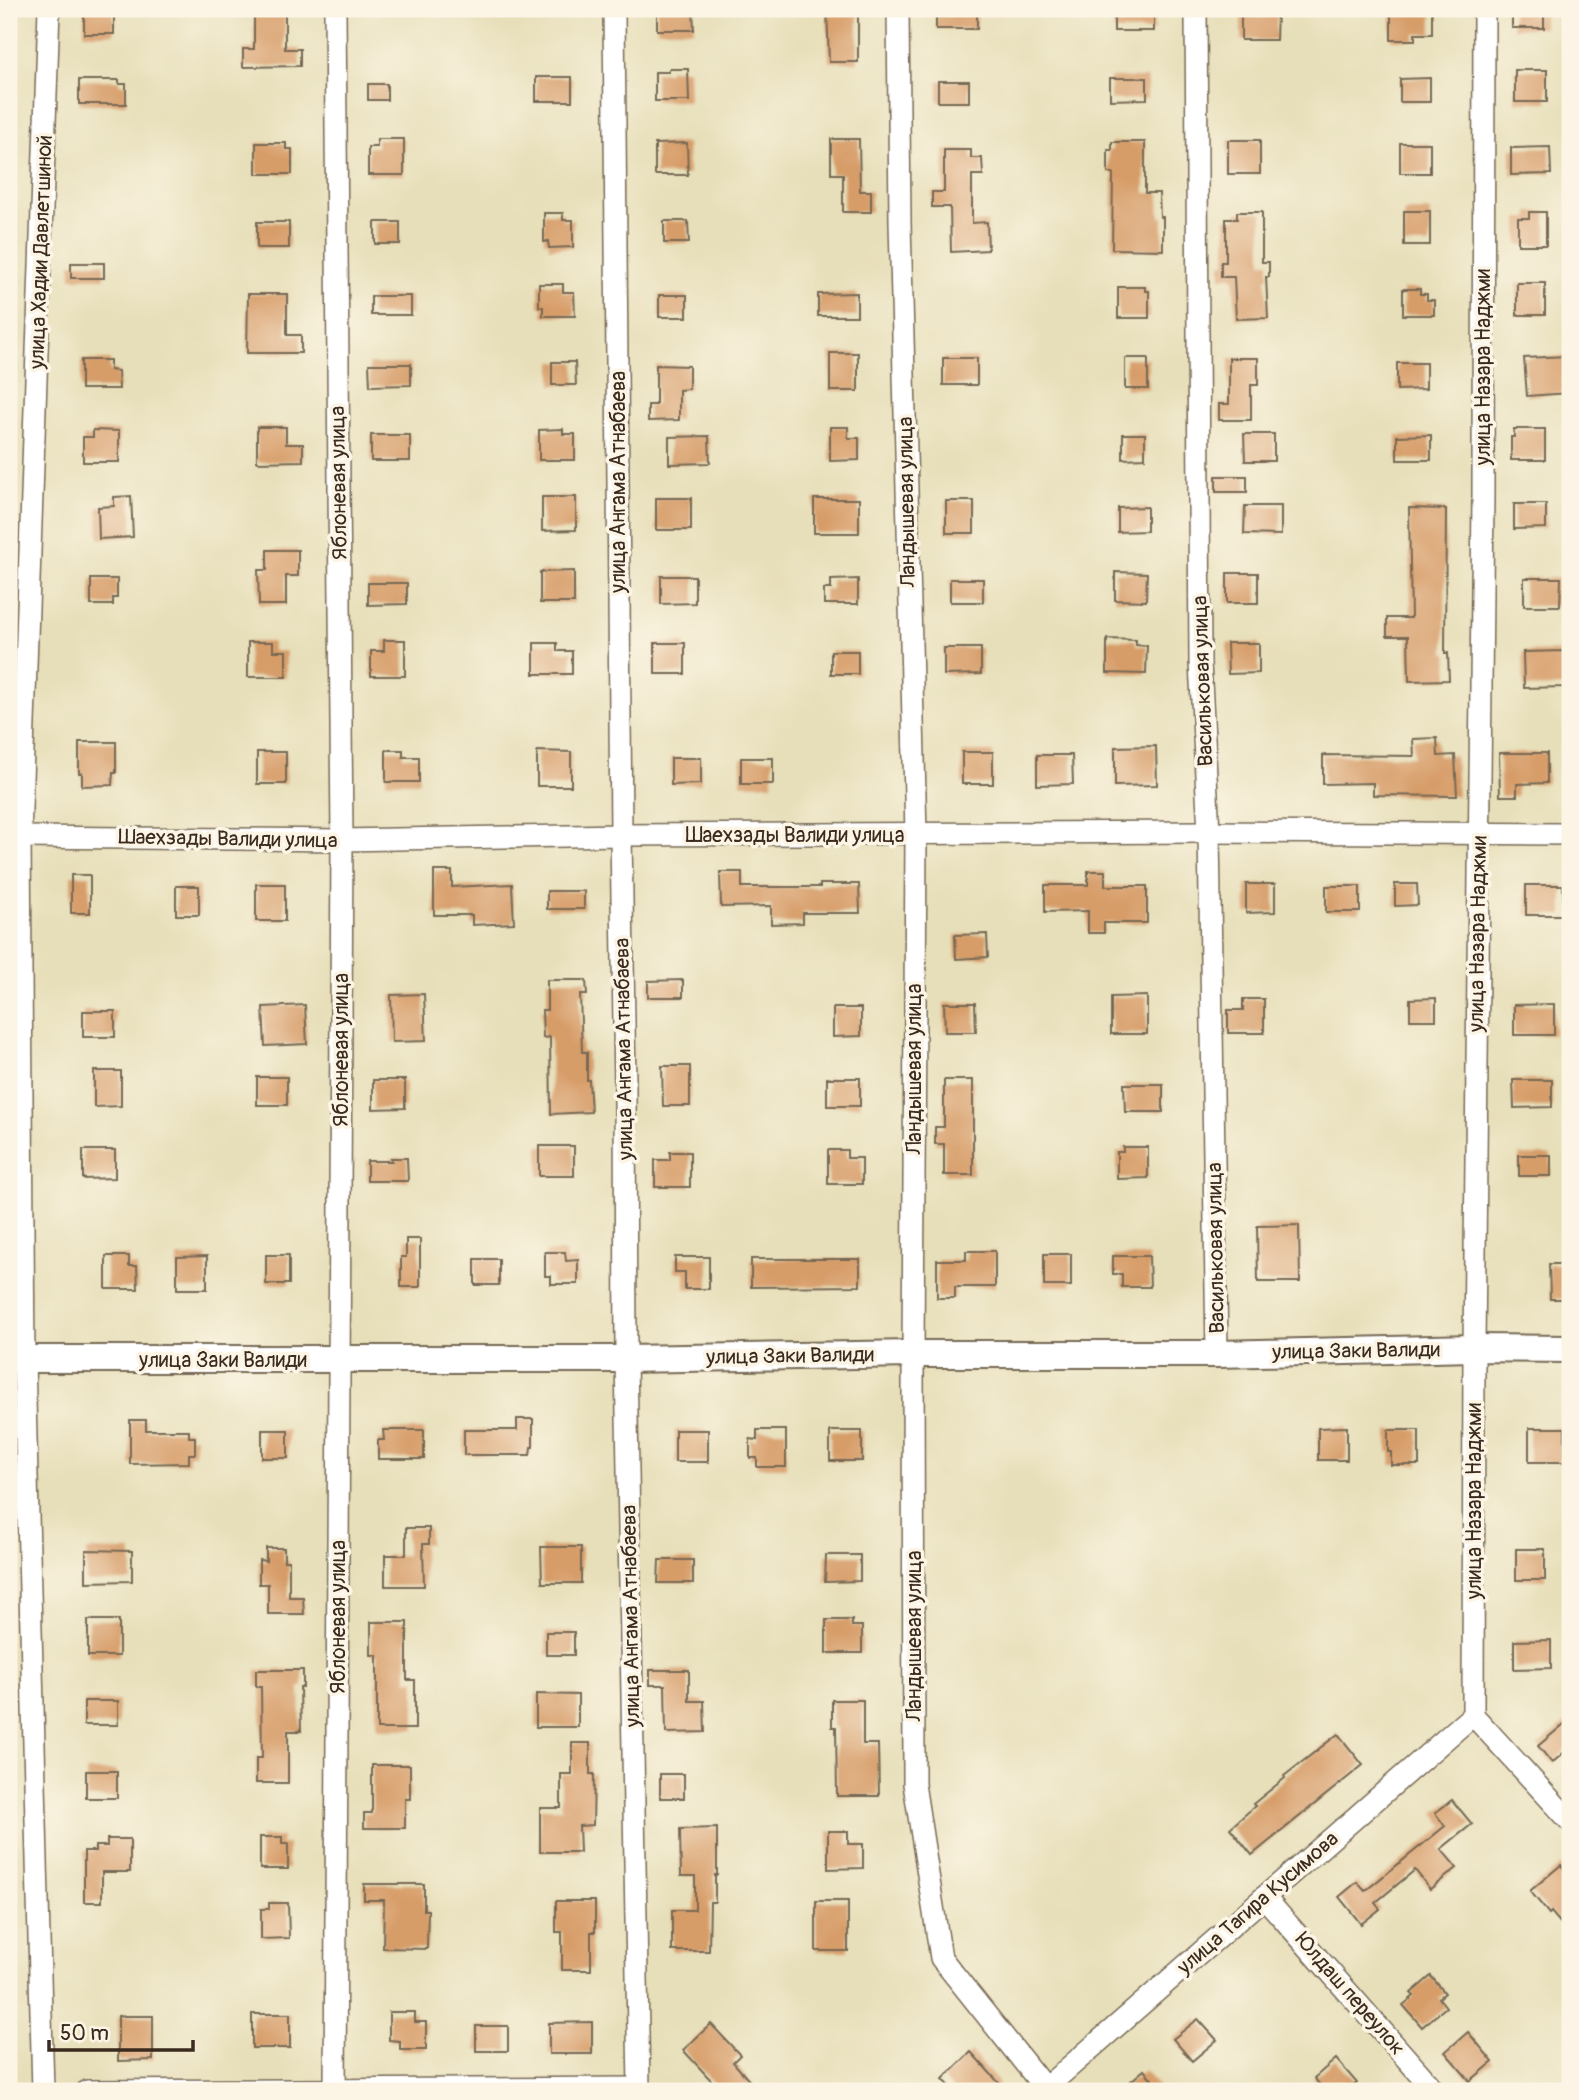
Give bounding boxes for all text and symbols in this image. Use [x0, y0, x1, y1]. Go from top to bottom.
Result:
street label: улица Хадии Давлетшиной [23, 134, 59, 371]
street label: улица Назара Наджми [1470, 269, 1497, 466]
street label: улица Ангама Атнабаева [605, 371, 632, 594]
street label: Яблоневая улица [324, 406, 354, 560]
street label: Ландышевая улица [892, 416, 922, 589]
street label: Васильковая улица [1187, 595, 1219, 767]
street label: Шаехзады Валиди улица [685, 822, 905, 849]
street label: Шаехзады Валиди улица [118, 824, 338, 854]
street label: улица Назара Наджми [1463, 836, 1493, 1033]
street label: улица Ангама Атнабаева [609, 938, 639, 1161]
street label: Яблоневая улица [328, 973, 355, 1127]
street label: Ландышевая улица [901, 984, 928, 1155]
street label: Васильковая улица [1201, 1162, 1231, 1334]
street label: улица Заки Валиди [1271, 1336, 1440, 1366]
street label: улица Заки Валиди [705, 1341, 874, 1371]
street label: улица Заки Валиди [138, 1347, 307, 1374]
street label: улица Назара Наджми [1461, 1403, 1488, 1600]
street label: улица Ангама Атнабаева [616, 1505, 646, 1728]
street label: Яблоневая улица [325, 1540, 352, 1694]
street label: Ландышевая улица [901, 1551, 928, 1722]
street label: улица Тагира Кусимова [1171, 1825, 1344, 1981]
street label: Юлдаш переулок [1289, 1927, 1411, 2061]
scale bar [49, 2009, 192, 2053]
text: 50 m [60, 2020, 109, 2047]

